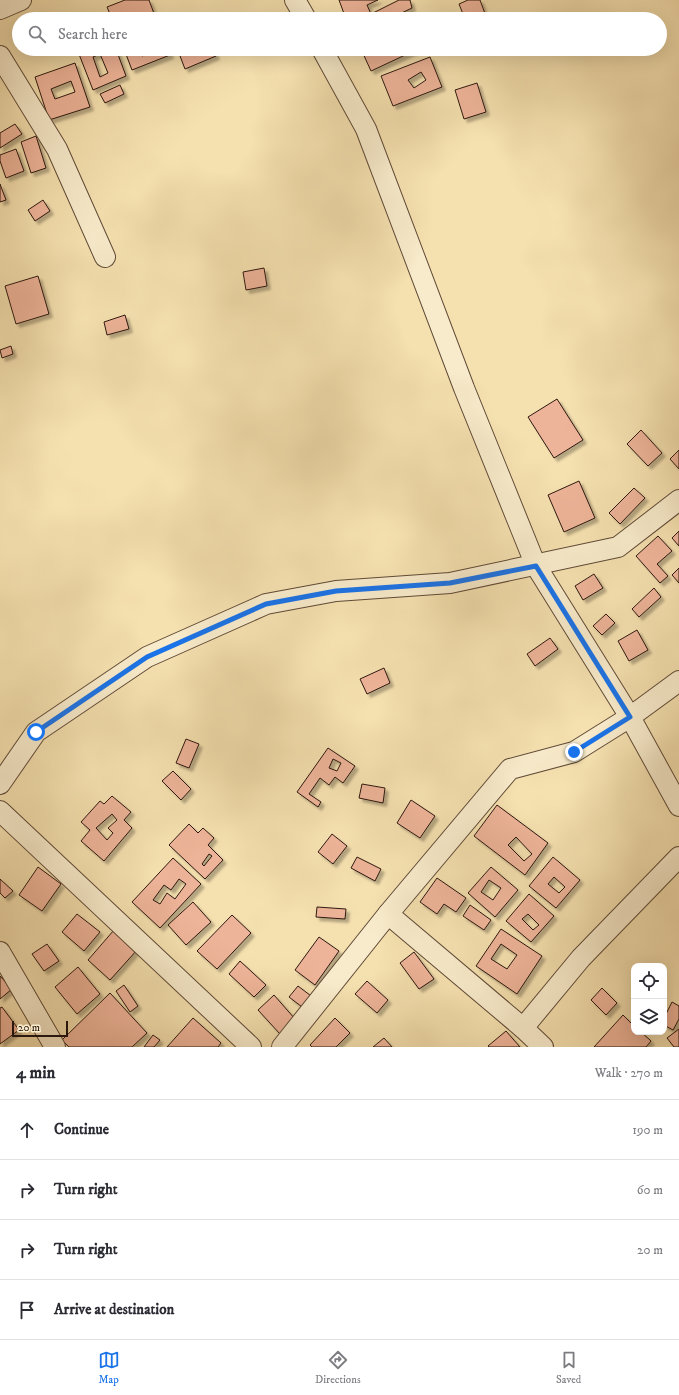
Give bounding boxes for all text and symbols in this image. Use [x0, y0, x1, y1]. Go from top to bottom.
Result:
search box [12, 12, 667, 56]
icon: search [26, 23, 48, 45]
text: Search here [58, 25, 127, 44]
route start [27, 723, 45, 741]
route end [565, 743, 583, 761]
map controls [631, 963, 667, 1035]
button: locate [631, 963, 667, 999]
button: layers [631, 999, 667, 1035]
scale bar [12, 1019, 68, 1038]
text: 20 m [18, 1021, 40, 1035]
text: 4 min [16, 1062, 55, 1084]
text: Walk · 270 m [595, 1065, 663, 1081]
icon: ahead [16, 1119, 38, 1141]
text: Continue [54, 1120, 109, 1139]
text: 190 m [632, 1122, 663, 1138]
icon: right [16, 1179, 38, 1201]
text: Turn right [54, 1180, 117, 1199]
text: 60 m [637, 1182, 663, 1198]
icon: right [16, 1239, 38, 1261]
text: Turn right [54, 1240, 117, 1259]
text: 20 m [637, 1242, 663, 1258]
icon: arrive [16, 1299, 38, 1321]
text: Arrive at destination [54, 1300, 174, 1319]
tab: Map [98, 1349, 120, 1387]
tab: Directions [315, 1349, 361, 1387]
tab: Saved [556, 1349, 581, 1387]

